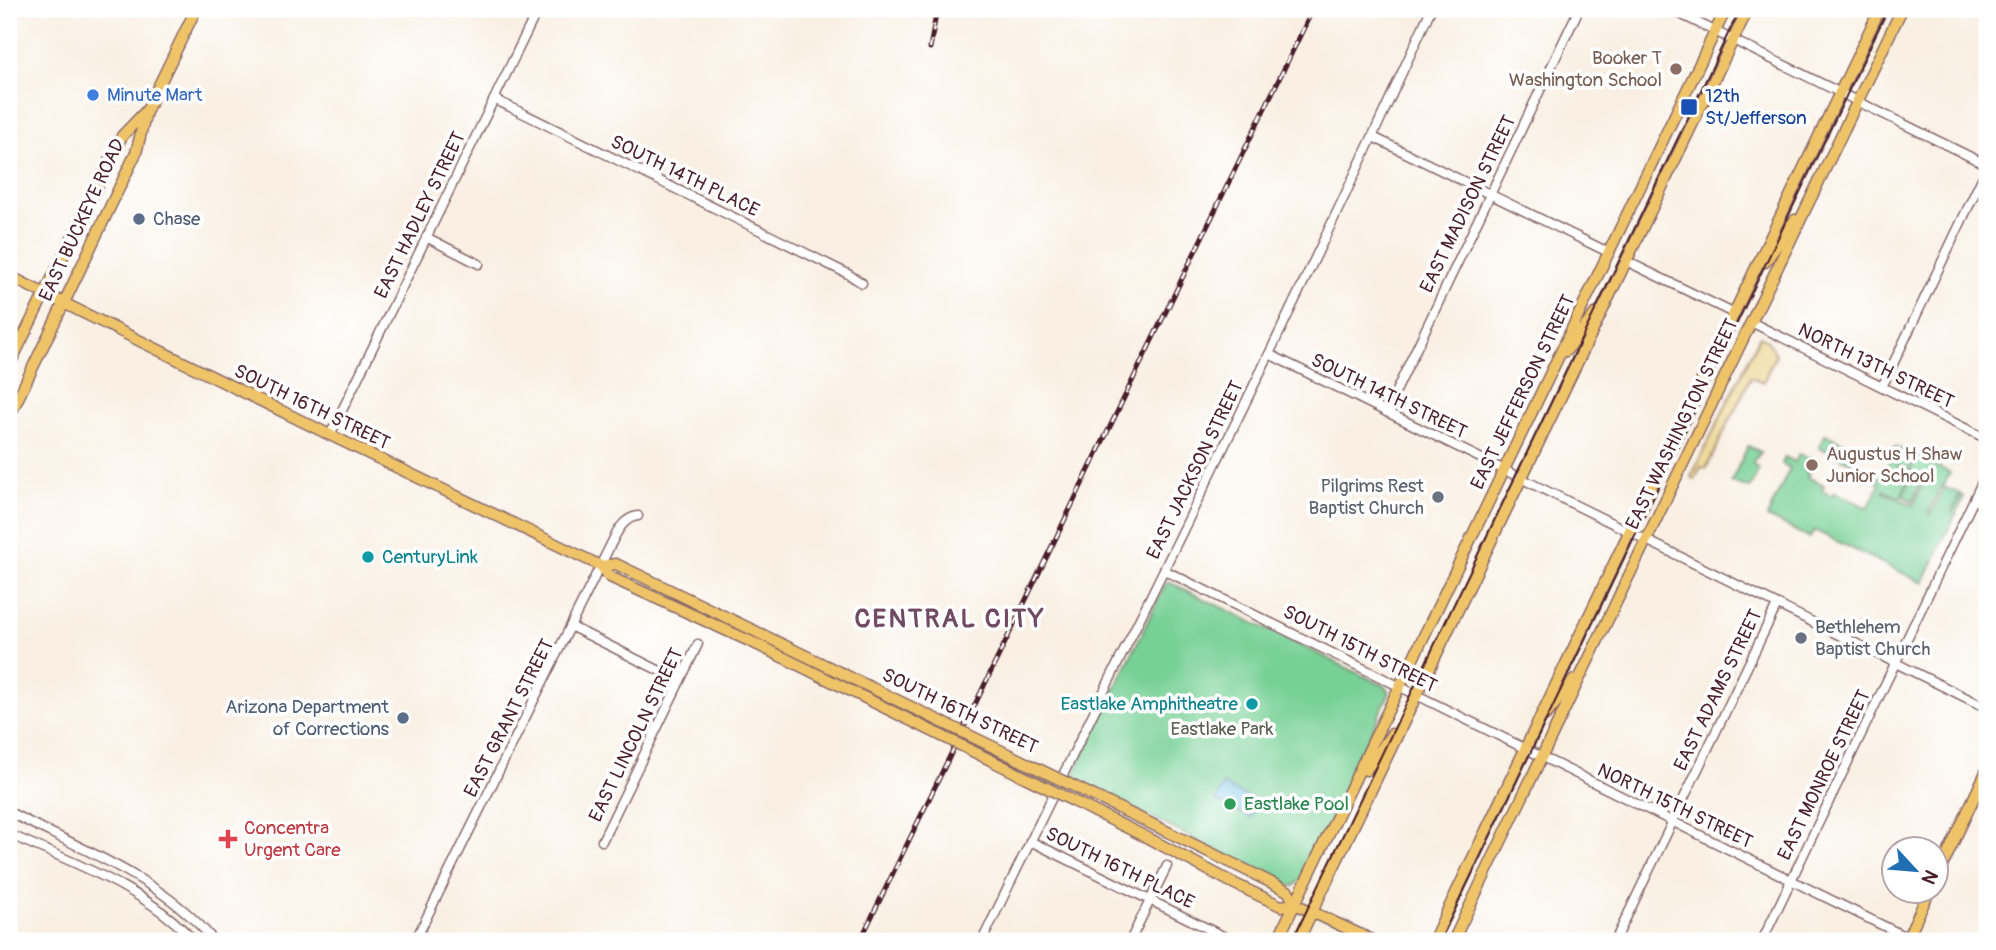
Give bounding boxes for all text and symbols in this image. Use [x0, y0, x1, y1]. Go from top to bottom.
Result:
place label: Booker T Washington School [1509, 46, 1662, 92]
marker: Booker T Washington School [1668, 61, 1684, 77]
place label: Minute Mart [107, 83, 203, 107]
place label: 12th St/Jefferson [1705, 84, 1807, 130]
marker: Minute Mart [85, 87, 101, 103]
marker: 12th St/Jefferson [1679, 97, 1699, 117]
street label: EAST MADISON STREET [1415, 111, 1521, 297]
street label: EAST HADLEY STREET [369, 128, 471, 302]
street label: SOUTH 14TH PLACE [607, 130, 763, 222]
street label: EAST BUCKEYE ROAD [34, 135, 130, 305]
place label: Chase [153, 207, 201, 231]
marker: Chase [131, 211, 147, 227]
street label: EAST JEFFERSON STREET [1465, 291, 1581, 493]
street label: EAST WASHINGTON STREET [1620, 315, 1744, 533]
street label: NORTH 13TH STREET [1794, 318, 1958, 414]
street label: SOUTH 14TH STREET [1307, 348, 1471, 444]
street label: SOUTH 16TH STREET [230, 359, 394, 455]
street label: EAST JACKSON STREET [1141, 377, 1249, 563]
place label: Augustus H Shaw Junior School [1826, 442, 1963, 488]
marker: Augustus H Shaw Junior School [1804, 457, 1820, 473]
place label: Pilgrims Rest Baptist Church [1309, 474, 1424, 520]
marker: Pilgrims Rest Baptist Church [1430, 489, 1446, 505]
place label: CenturyLink [382, 545, 478, 569]
marker: CenturyLink [360, 549, 376, 565]
street label: SOUTH 15TH STREET [1279, 600, 1441, 698]
district label: CENTRAL CITY [854, 603, 1046, 635]
street label: EAST ADAMS STREET [1669, 605, 1767, 775]
place label: Bethlehem Baptist Church [1815, 615, 1930, 661]
marker: Bethlehem Baptist Church [1793, 630, 1809, 646]
street label: EAST GRANT STREET [459, 635, 559, 801]
street label: EAST LINCOLN STREET [583, 644, 689, 826]
street label: SOUTH 16TH STREET [878, 663, 1042, 759]
street label: EAST MONROE STREET [1772, 686, 1876, 864]
place label: Eastlake Amphitheatre [1060, 692, 1239, 716]
place label: Arizona Department of Corrections [225, 695, 390, 741]
marker: Eastlake Amphitheatre [1244, 696, 1260, 712]
marker: Arizona Department of Corrections [395, 710, 411, 726]
park label: Eastlake Park [1171, 717, 1274, 741]
street label: NORTH 15TH STREET [1593, 758, 1757, 854]
place label: Eastlake Pool [1244, 792, 1349, 816]
marker: Eastlake Pool [1222, 796, 1238, 812]
place label: Concentra Urgent Care [244, 816, 341, 862]
street label: SOUTH 16TH PLACE [1042, 822, 1198, 915]
marker: Concentra Urgent Care [218, 829, 238, 849]
north arrow [1881, 834, 1951, 904]
text: N [1916, 866, 1943, 888]

